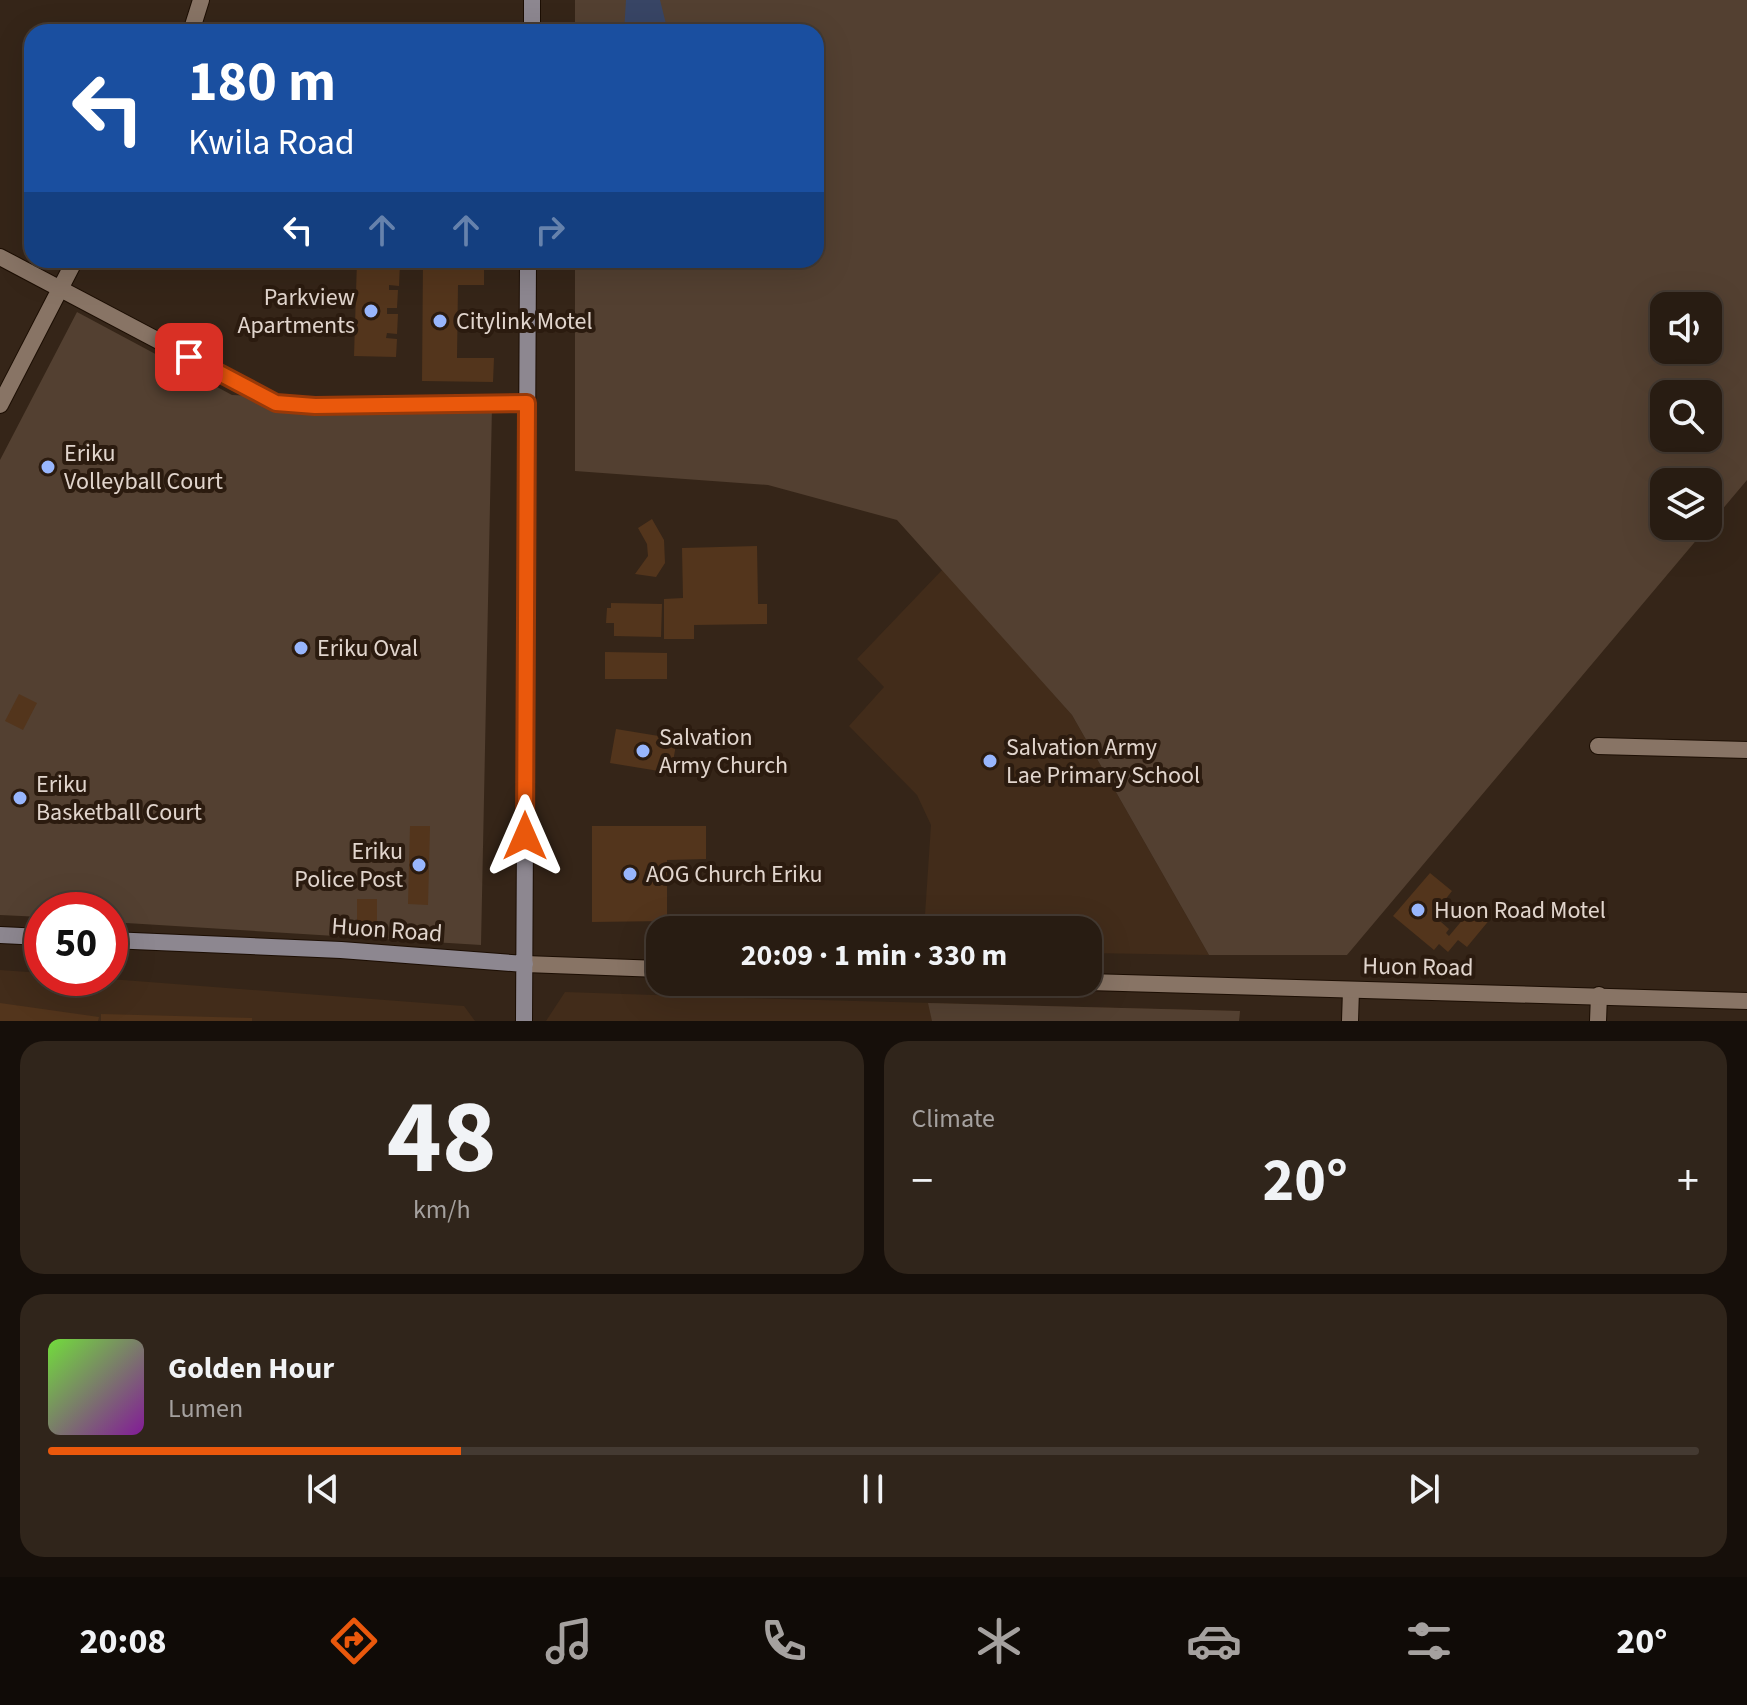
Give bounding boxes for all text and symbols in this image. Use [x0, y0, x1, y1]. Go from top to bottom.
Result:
text: 180 m [188, 43, 336, 122]
icon: left [56, 56, 160, 160]
text: Kwila Road [188, 117, 355, 168]
icon: left [276, 208, 320, 252]
icon: ahead [360, 208, 404, 252]
icon: ahead [444, 208, 488, 252]
icon: right [528, 208, 572, 252]
place label: Parkview Apartments [238, 280, 355, 343]
map controls [1650, 292, 1722, 540]
button: sound [1650, 292, 1722, 364]
marker: Parkview Apartments [362, 302, 380, 320]
place label: Citylink Motel [456, 304, 593, 339]
marker: Citylink Motel [431, 312, 449, 330]
pin [155, 323, 223, 391]
icon: arrive [167, 335, 211, 379]
button: search [1650, 380, 1722, 452]
place label: Eriku Volleyball Court [64, 436, 223, 499]
marker: Eriku Volleyball Court [39, 458, 57, 476]
button: layers [1650, 468, 1722, 540]
place label: Eriku Oval [317, 631, 418, 666]
marker: Eriku Oval [292, 639, 310, 657]
place label: Salvation Army Church [659, 720, 788, 783]
place label: Salvation Army Lae Primary School [1006, 730, 1200, 793]
marker: Salvation Army Church [634, 742, 652, 760]
marker: Salvation Army Lae Primary School [981, 752, 999, 770]
place label: Eriku Basketball Court [36, 767, 202, 830]
marker: Eriku Basketball Court [11, 789, 29, 807]
position arrow [483, 794, 567, 878]
place label: Eriku Police Post [294, 834, 403, 897]
marker: Eriku Police Post [410, 856, 428, 874]
place label: AOG Church Eriku [646, 857, 823, 892]
marker: AOG Church Eriku [621, 865, 639, 883]
speed limit sign: 50 [24, 892, 128, 996]
place label: Huon Road Motel [1434, 893, 1606, 928]
marker: Huon Road Motel [1409, 901, 1427, 919]
street label: Huon Road [330, 909, 444, 951]
text: 20:09 · 1 min · 330 m [741, 934, 1007, 977]
street label: Huon Road [1362, 949, 1474, 985]
text: 48 [387, 1065, 497, 1213]
text: Climate [912, 1100, 995, 1137]
text: 20° [1263, 1139, 1348, 1224]
text: − [912, 1150, 933, 1213]
text: + [1677, 1150, 1699, 1213]
text: km/h [413, 1191, 471, 1228]
text: Golden Hour [168, 1347, 334, 1390]
text: Lumen [168, 1390, 243, 1427]
icon: previous [301, 1467, 345, 1511]
icon: pause [851, 1467, 895, 1511]
icon: next [1402, 1467, 1446, 1511]
icon: directions [326, 1613, 382, 1669]
icon: music [541, 1613, 597, 1669]
icon: phone [756, 1613, 812, 1669]
icon: climate [971, 1613, 1027, 1669]
icon: car [1186, 1613, 1242, 1669]
icon: filters [1401, 1613, 1457, 1669]
text: 20:08 [80, 1616, 166, 1667]
text: 20° [1616, 1616, 1667, 1667]

